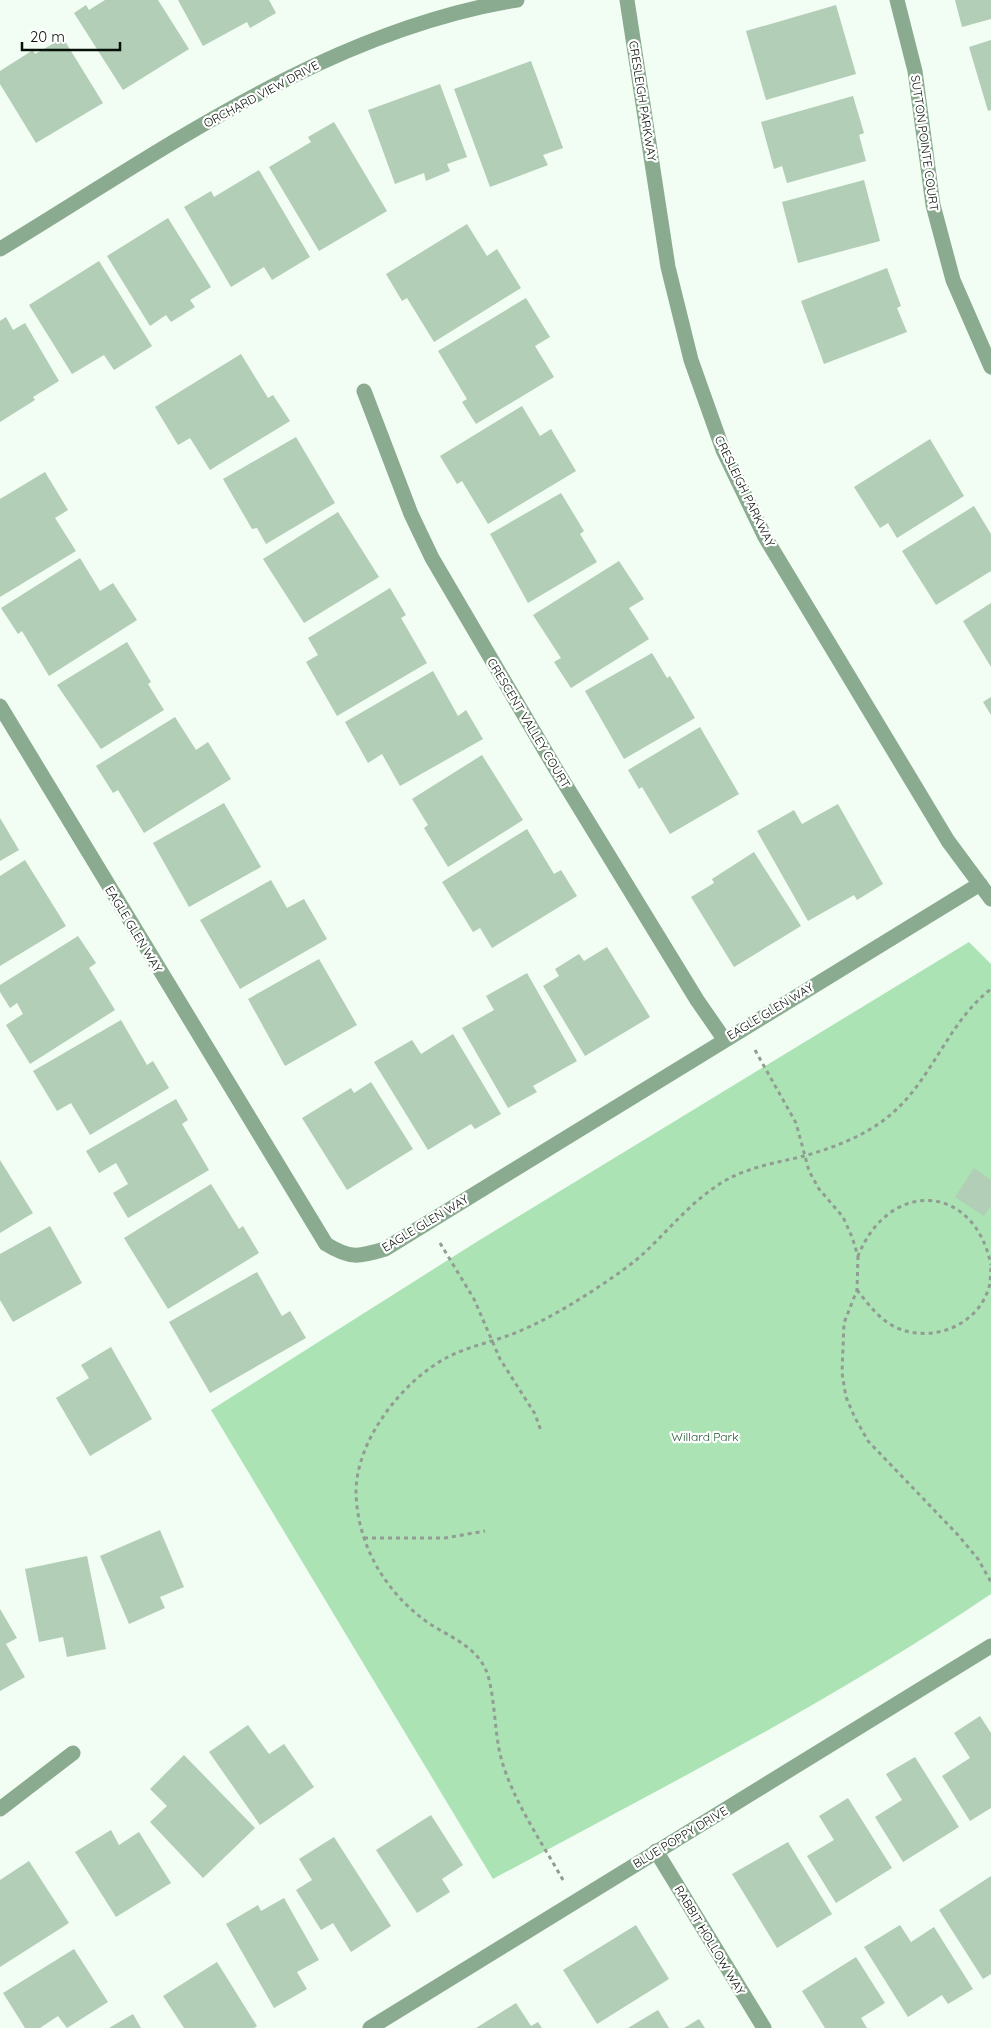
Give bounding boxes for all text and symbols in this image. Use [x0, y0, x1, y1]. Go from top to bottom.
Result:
scale bar [22, 20, 120, 52]
text: 20 m [30, 27, 65, 46]
street label: CRESLEIGH PARKWAY [626, 40, 660, 163]
street label: ORCHARD VIEW DRIVE [201, 57, 321, 131]
street label: SUTTON POINTE COURT [908, 74, 942, 212]
street label: CRESLEIGH PARKWAY [712, 433, 779, 549]
street label: CRESCENT VALLEY COURT [484, 655, 574, 791]
street label: EAGLE GLEN WAY [102, 883, 166, 975]
street label: EAGLE GLEN WAY [724, 979, 816, 1043]
street label: EAGLE GLEN WAY [379, 1191, 471, 1255]
park label: Willard Park [671, 1429, 739, 1444]
street label: BLUE POPPY DRIVE [630, 1803, 730, 1871]
street label: RABBIT HOLLOW WAY [671, 1883, 749, 1998]

